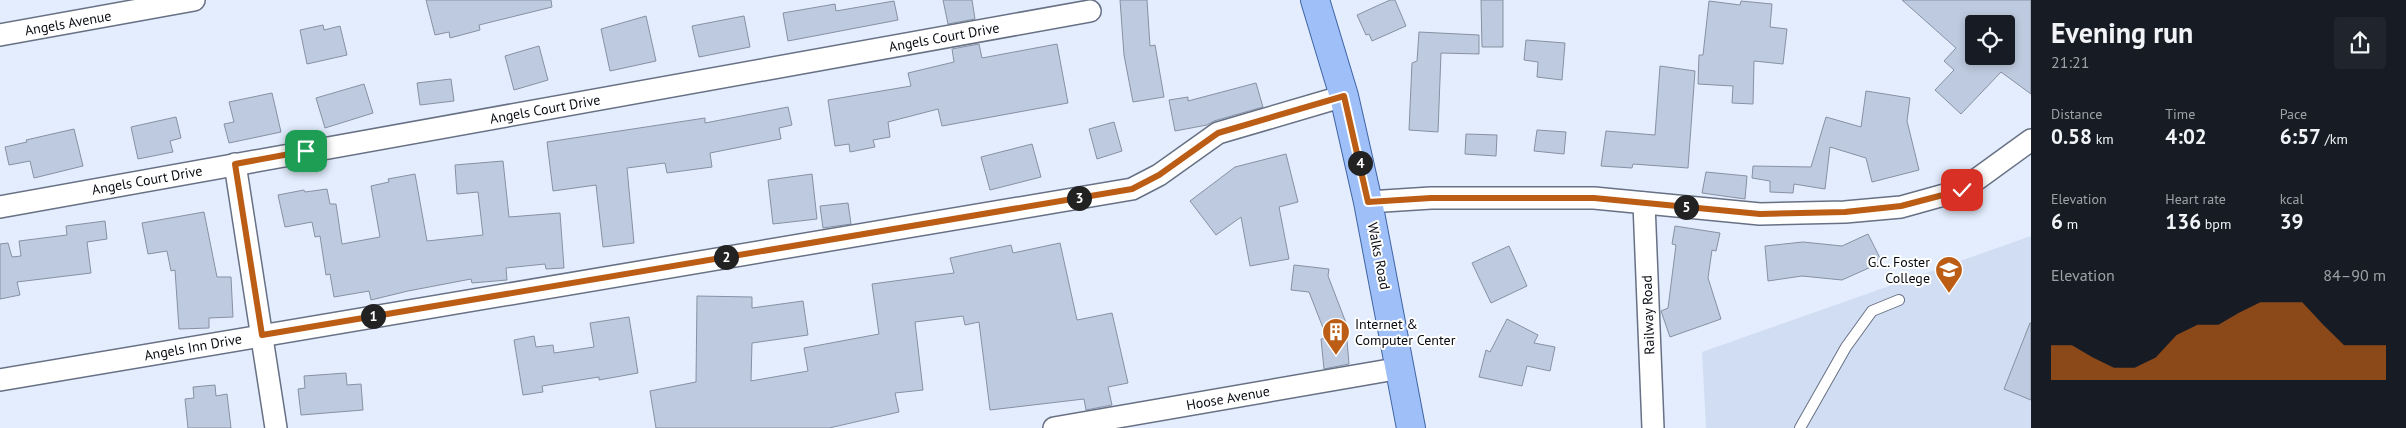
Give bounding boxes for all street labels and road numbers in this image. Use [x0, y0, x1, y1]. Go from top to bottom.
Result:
street label: Angels Avenue [23, 7, 113, 39]
street label: Angels Court Drive [887, 18, 1001, 56]
street label: Angels Court Drive [488, 90, 602, 128]
street label: Angels Court Drive [90, 161, 204, 199]
street label: Walks Road [1364, 221, 1394, 291]
street label: Railway Road [1638, 275, 1658, 355]
street label: Angels Inn Drive [143, 330, 243, 364]
street label: Hoose Avenue [1185, 382, 1271, 414]

